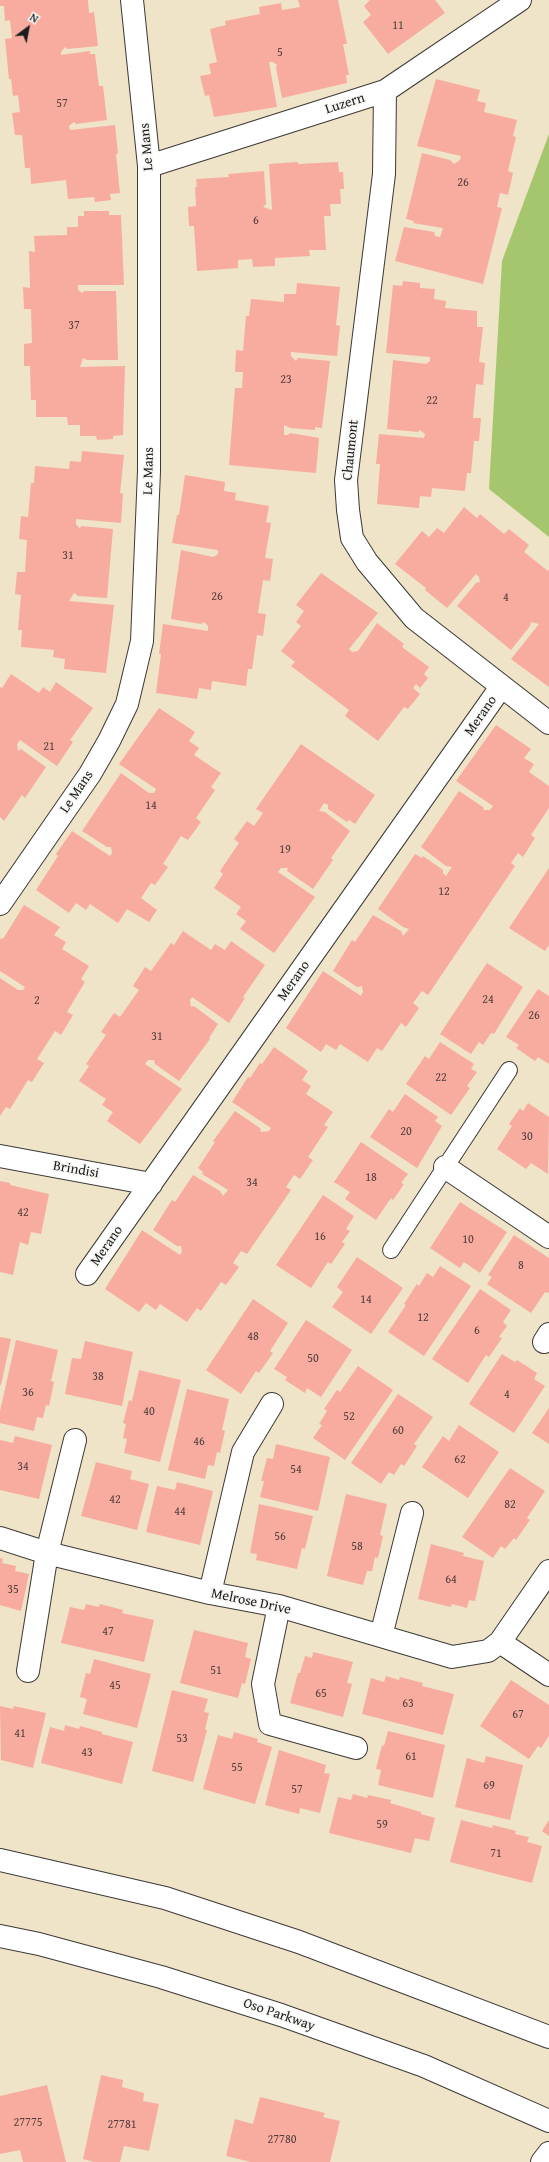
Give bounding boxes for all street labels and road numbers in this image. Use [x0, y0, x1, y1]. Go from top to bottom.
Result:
street label: Luzern [323, 90, 367, 118]
street label: Le Mans [137, 122, 157, 172]
street label: Chaumont [339, 419, 363, 481]
street label: Le Mans [140, 447, 158, 495]
street label: Merano [461, 693, 501, 739]
street label: Le Mans [57, 767, 97, 817]
street label: Merano [274, 958, 314, 1004]
street label: Brindisi [52, 1158, 100, 1182]
street label: Merano [87, 1223, 127, 1269]
street label: Melrose Drive [209, 1585, 293, 1619]
street label: Oso Parkway [241, 1995, 317, 2035]

